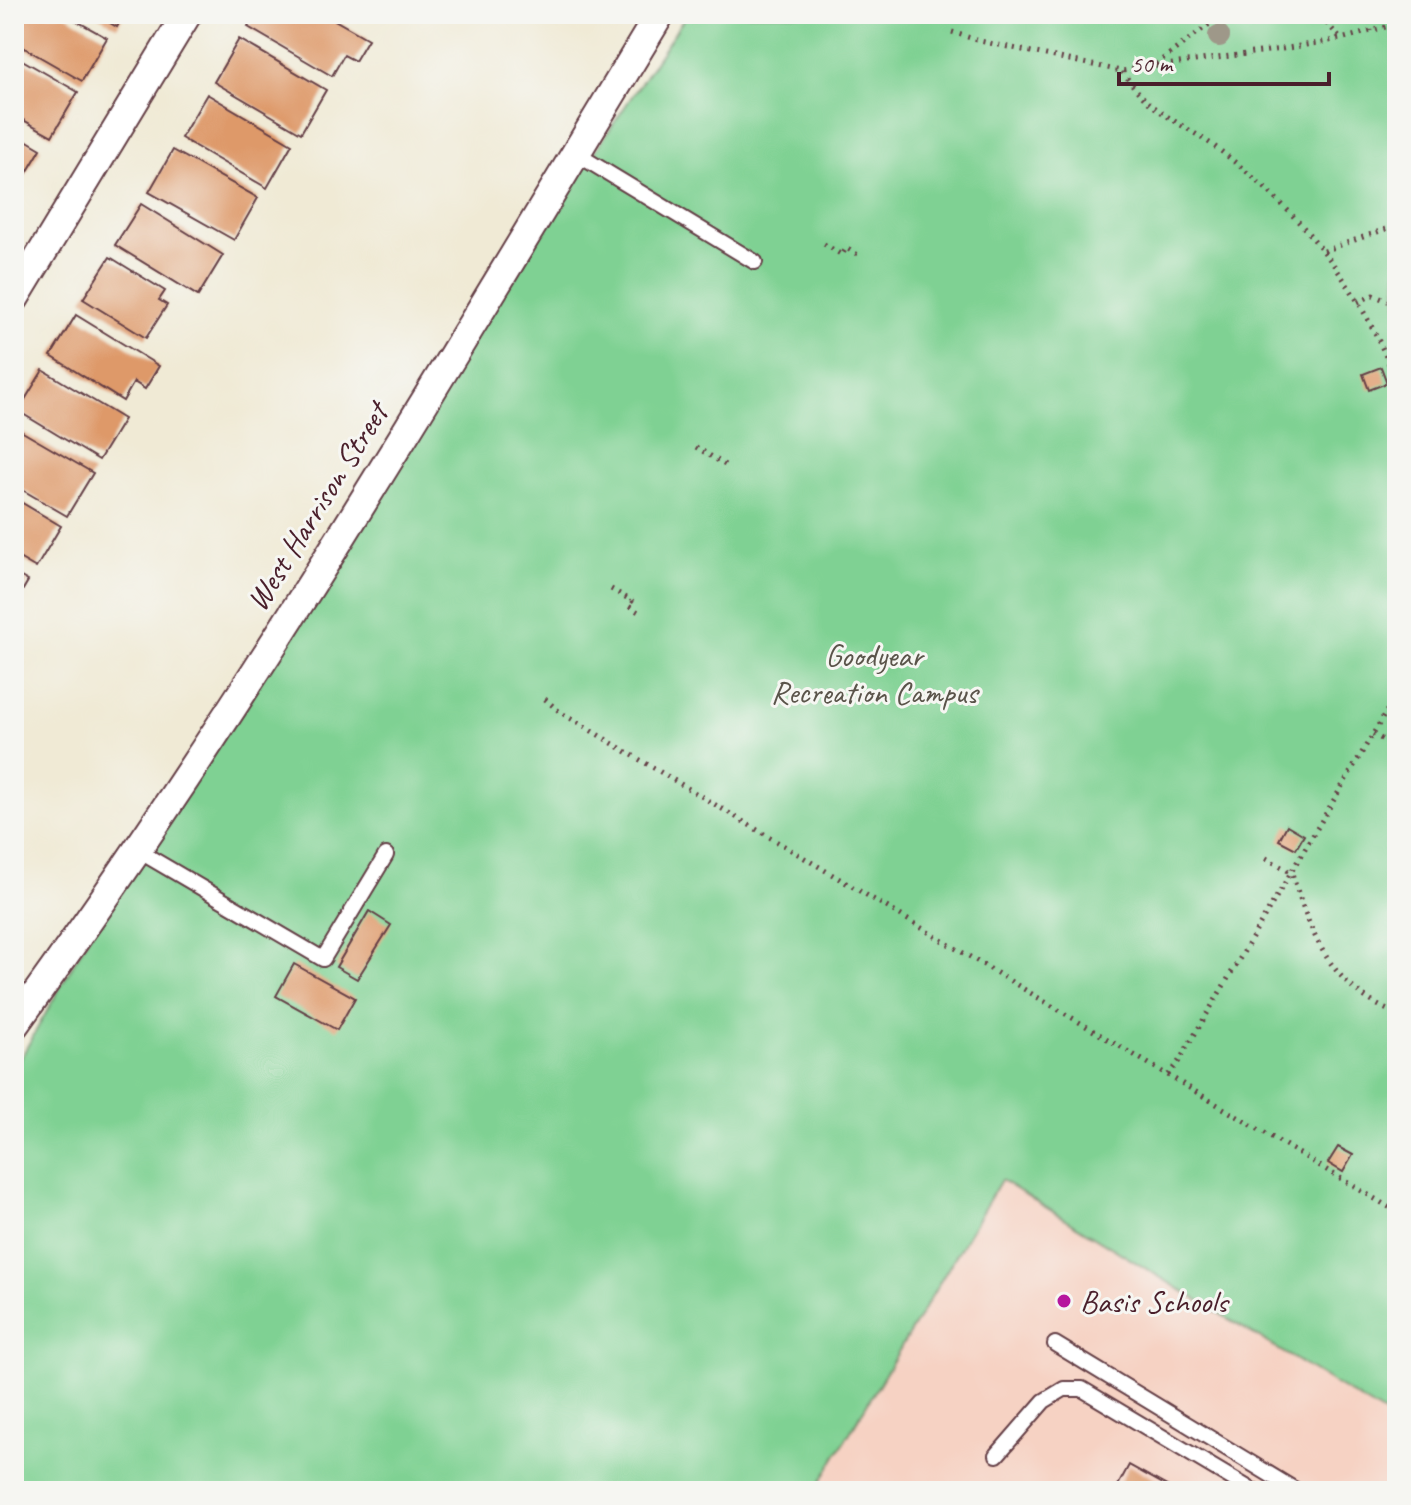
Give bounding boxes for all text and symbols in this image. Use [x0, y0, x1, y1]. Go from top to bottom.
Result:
scale bar [1119, 36, 1329, 86]
text: 50 m [1131, 49, 1174, 79]
street label: West Harrison Street [237, 392, 400, 618]
park label: Goodyear Recreation Campus [771, 635, 980, 713]
place label: Basis Schools [1080, 1281, 1231, 1322]
marker: Basis Schools [1055, 1292, 1073, 1310]

